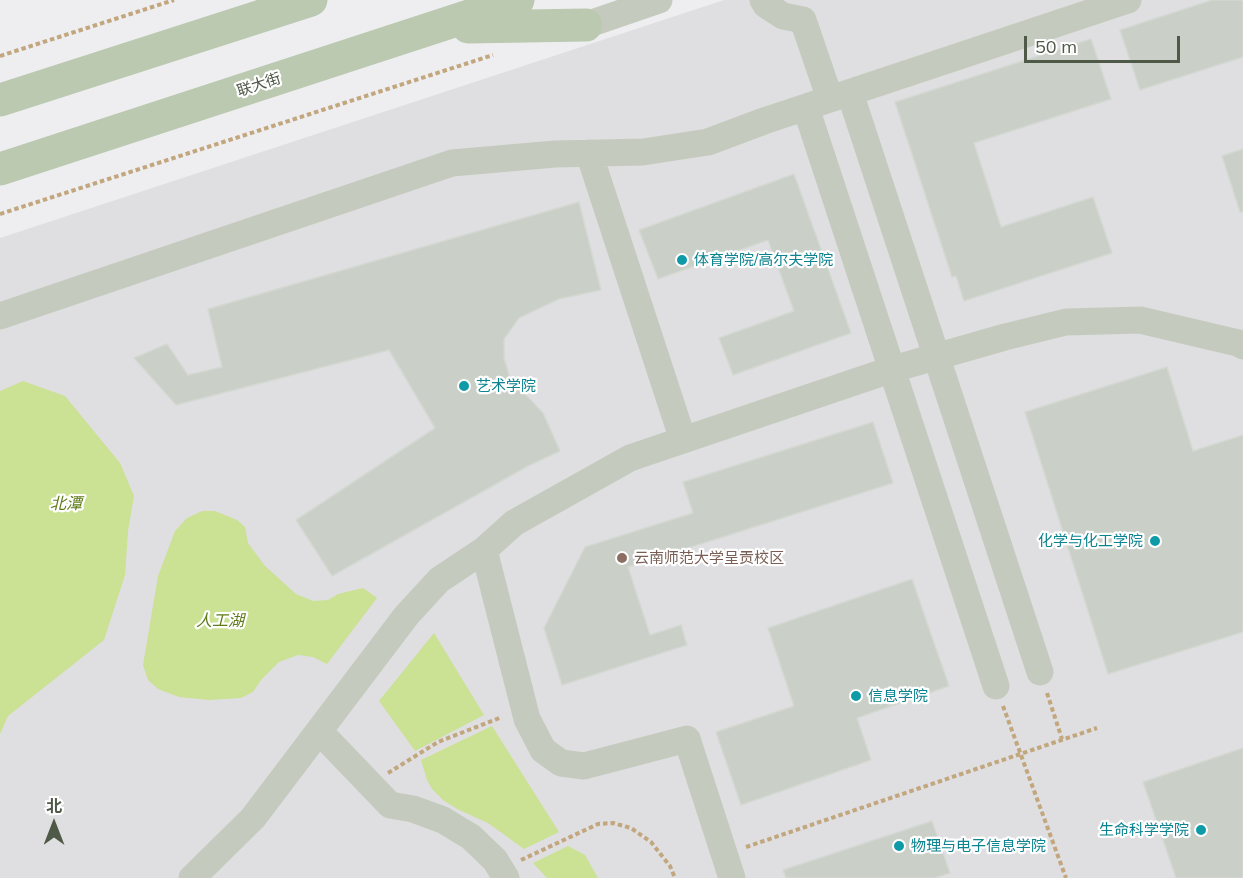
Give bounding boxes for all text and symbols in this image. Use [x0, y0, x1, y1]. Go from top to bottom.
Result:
scale bar [1027, 24, 1183, 62]
text: 50 m [1035, 35, 1077, 58]
street label: 联大街 [235, 69, 283, 101]
place label: 体育学院/高尔夫学院 [694, 251, 833, 269]
marker: 体育学院/高尔夫学院 [675, 253, 689, 267]
place label: 艺术学院 [476, 377, 536, 395]
marker: 艺术学院 [457, 379, 471, 393]
water label: 北潭 [50, 494, 82, 514]
place label: 化学与化工学院 [1038, 532, 1143, 550]
marker: 化学与化工学院 [1148, 534, 1162, 548]
place label: 云南师范大学呈贡校区 [634, 549, 784, 567]
marker: 云南师范大学呈贡校区 [615, 551, 629, 565]
water label: 人工湖 [196, 611, 244, 631]
place label: 信息学院 [868, 687, 928, 705]
marker: 信息学院 [849, 689, 863, 703]
north arrow [24, 794, 84, 854]
text: 北 [46, 796, 62, 816]
place label: 生命科学学院 [1099, 821, 1189, 839]
marker: 生命科学学院 [1194, 823, 1208, 837]
place label: 物理与电子信息学院 [911, 837, 1046, 855]
marker: 物理与电子信息学院 [892, 839, 906, 853]

